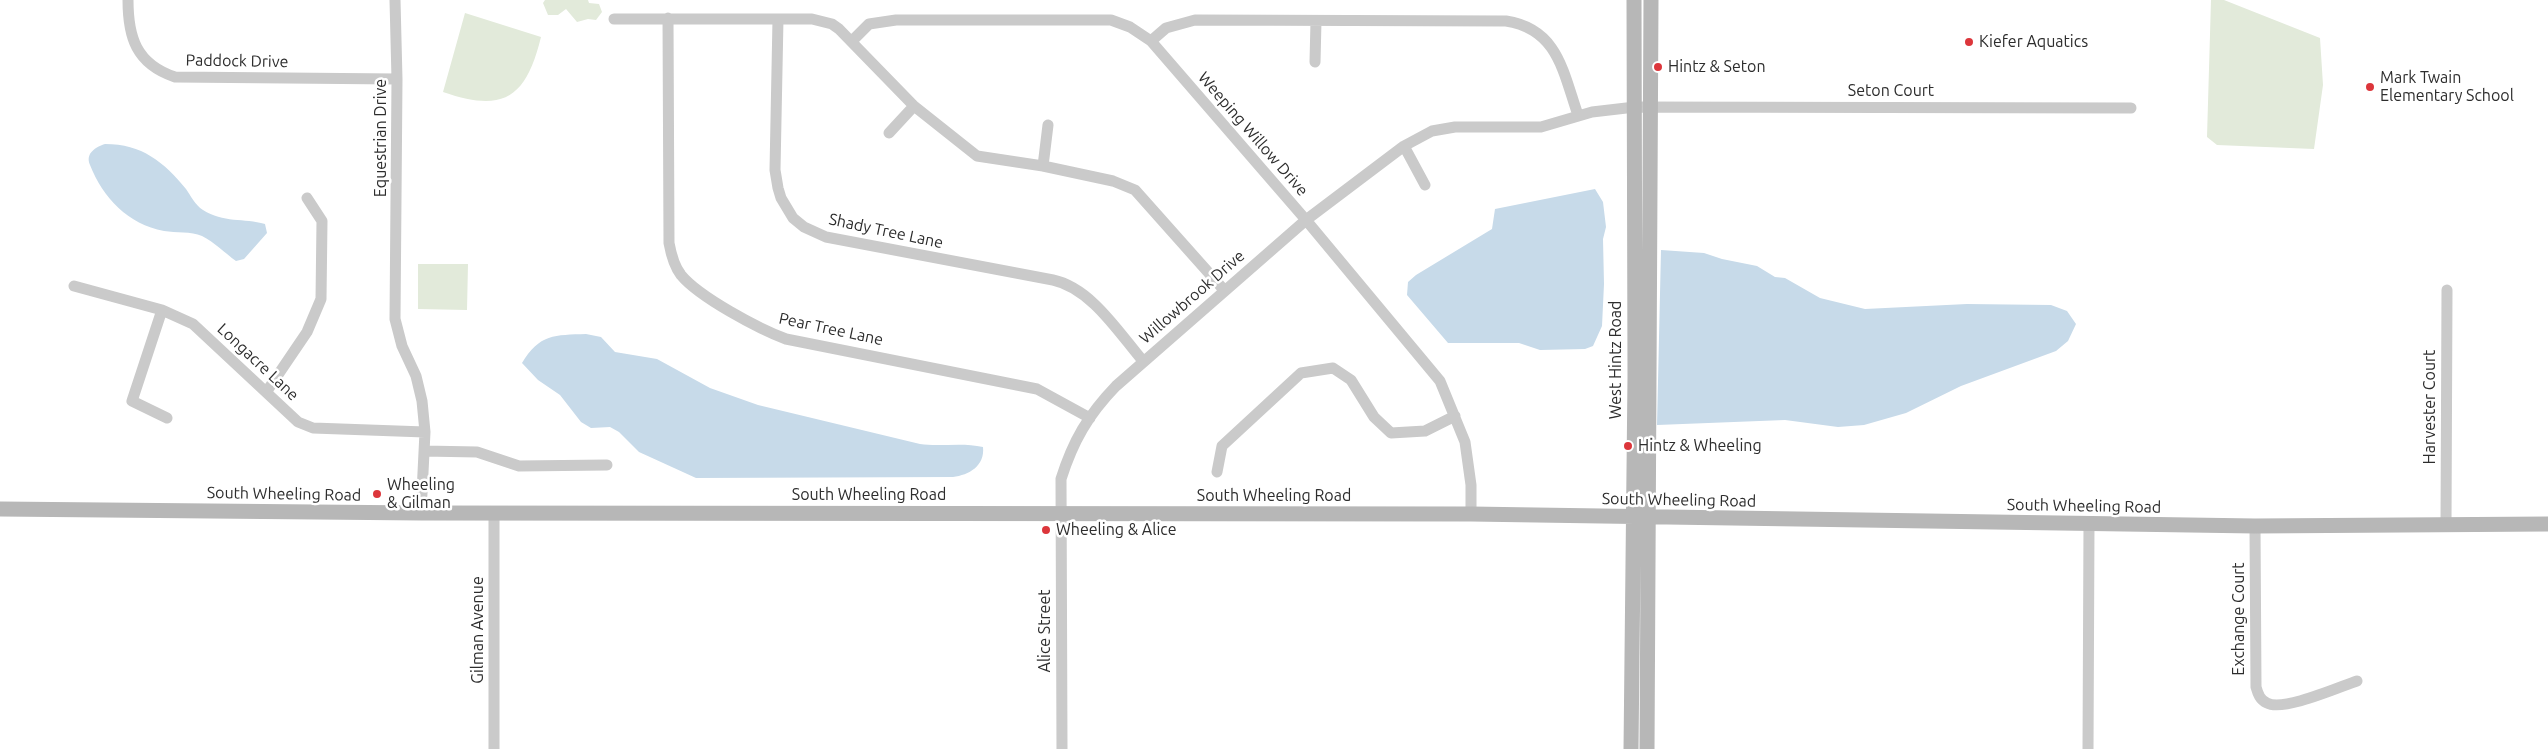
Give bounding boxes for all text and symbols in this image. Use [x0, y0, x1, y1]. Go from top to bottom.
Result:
place label: Kiefer Aquatics [1979, 32, 2088, 52]
marker: Kiefer Aquatics [1963, 36, 1975, 48]
street label: Paddock Drive [185, 51, 289, 71]
place label: Hintz & Seton [1668, 57, 1766, 77]
marker: Hintz & Seton [1652, 61, 1664, 73]
street label: Weeping Willow Drive [1194, 68, 1312, 200]
place label: Mark Twain Elementary School [2380, 68, 2514, 106]
street label: Equestrian Drive [371, 79, 391, 197]
street label: Seton Court [1848, 81, 1934, 101]
marker: Mark Twain Elementary School [2364, 81, 2376, 93]
street label: Shady Tree Lane [827, 209, 945, 253]
street label: Willowbrook Drive [1136, 246, 1248, 348]
street label: West Hintz Road [1606, 301, 1626, 419]
street label: Pear Tree Lane [777, 309, 885, 349]
street label: Longacre Lane [213, 319, 303, 405]
street label: Harvester Court [2420, 350, 2440, 464]
place label: Hintz & Wheeling [1638, 436, 1762, 456]
marker: Hintz & Wheeling [1622, 440, 1634, 452]
place label: Wheeling & Gilman [387, 475, 455, 513]
street label: South Wheeling Road [207, 483, 361, 505]
street label: South Wheeling Road [792, 485, 946, 505]
street label: South Wheeling Road [1197, 486, 1351, 506]
marker: Wheeling & Gilman [371, 488, 383, 500]
street label: South Wheeling Road [1602, 489, 1756, 511]
street label: South Wheeling Road [2007, 495, 2161, 517]
place label: Wheeling & Alice [1056, 520, 1176, 540]
marker: Wheeling & Alice [1040, 524, 1052, 536]
street label: Exchange Court [2229, 562, 2249, 676]
street label: Gilman Avenue [468, 576, 488, 684]
street label: Alice Street [1035, 589, 1055, 673]

